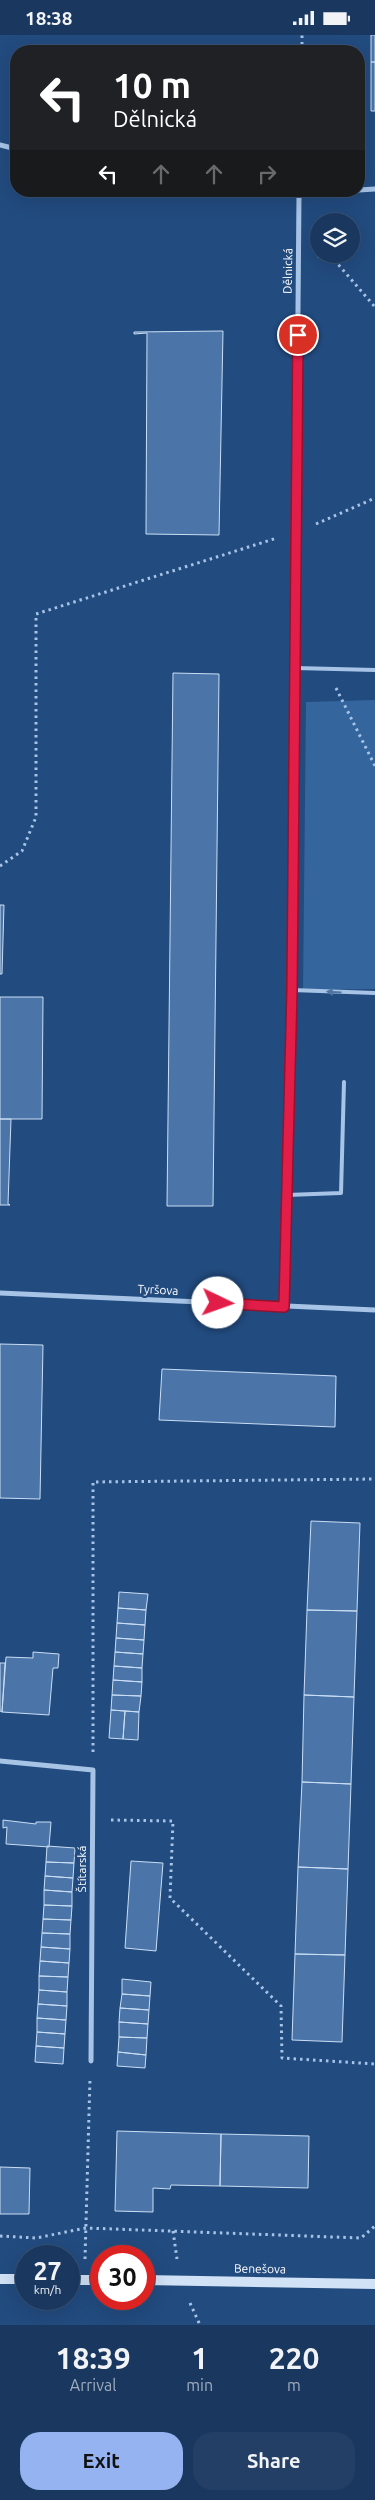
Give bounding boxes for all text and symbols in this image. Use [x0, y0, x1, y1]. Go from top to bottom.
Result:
text: 18:38 [25, 7, 73, 29]
icon: left [30, 65, 95, 130]
text: 10 m [113, 65, 191, 105]
text: Dělnická [113, 106, 197, 131]
icon: left [94, 160, 122, 188]
icon: ahead [147, 160, 175, 188]
icon: ahead [200, 160, 228, 188]
icon: right [253, 160, 281, 188]
map controls [310, 213, 360, 263]
button: layers [310, 213, 360, 263]
street label: Dělnická [281, 248, 294, 294]
pin [277, 314, 319, 356]
icon: arrive [284, 321, 312, 349]
one-way arrow [325, 987, 341, 995]
position arrow [191, 1276, 243, 1328]
street label: Tyršova [137, 1282, 179, 1297]
street label: Štítarská [75, 1846, 88, 1892]
speed limit sign: 30 [90, 2245, 155, 2310]
text: 27 [33, 2257, 62, 2285]
street label: Benešova [234, 2262, 286, 2275]
text: km/h [34, 2283, 61, 2296]
text: 18:39 [56, 2341, 131, 2375]
text: 1 [191, 2341, 208, 2375]
text: 220 [269, 2341, 319, 2375]
text: Arrival [70, 2376, 116, 2394]
text: min [186, 2376, 213, 2394]
text: m [287, 2376, 301, 2394]
button: Exit [20, 2432, 183, 2490]
button: Share [193, 2432, 355, 2490]

